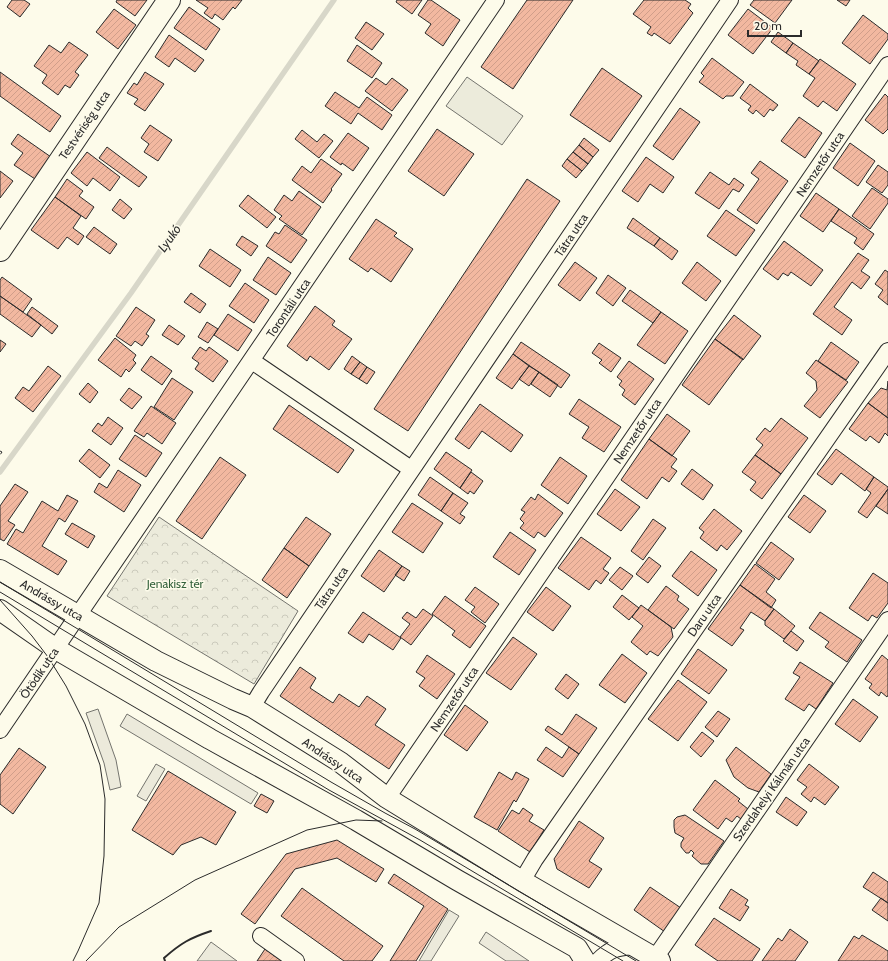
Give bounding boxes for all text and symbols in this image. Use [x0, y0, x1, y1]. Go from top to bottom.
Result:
scale bar [748, 12, 801, 38]
text: 20 m [754, 18, 782, 33]
street label: Testvériség utca [55, 87, 113, 162]
street label: Nemzetőr utca [793, 128, 847, 199]
street label: Tátra utca [551, 210, 591, 260]
water label: Lyukó [154, 221, 184, 255]
street label: Torontáli utca [263, 275, 313, 340]
street label: Nemzetőr utca [610, 395, 664, 466]
street label: Tátra utca [311, 563, 351, 613]
street label: Andrássy utca [18, 576, 86, 624]
park label: Jenakisz tér [146, 576, 204, 591]
street label: Daru utca [684, 591, 724, 639]
street label: Ötödik utca [16, 644, 62, 701]
street label: Nemzetőr utca [427, 663, 481, 734]
street label: Andrássy utca [300, 734, 367, 786]
street label: Szerdahelyi Kálmán utca [729, 734, 813, 844]

